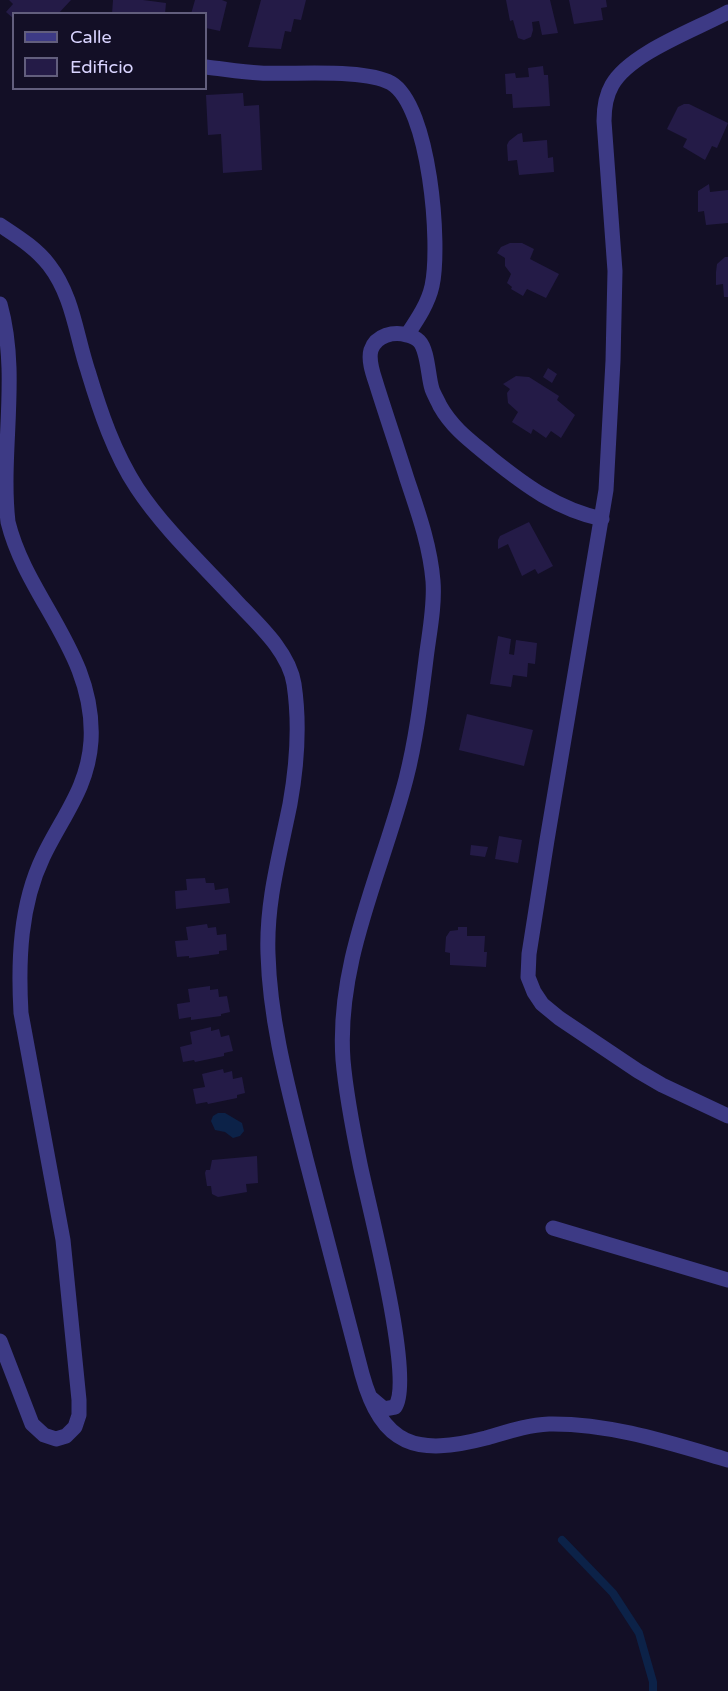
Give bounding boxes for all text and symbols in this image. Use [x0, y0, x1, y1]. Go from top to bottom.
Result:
legend [12, 12, 207, 90]
text: Calle [70, 26, 112, 48]
text: Edificio [70, 56, 134, 78]

